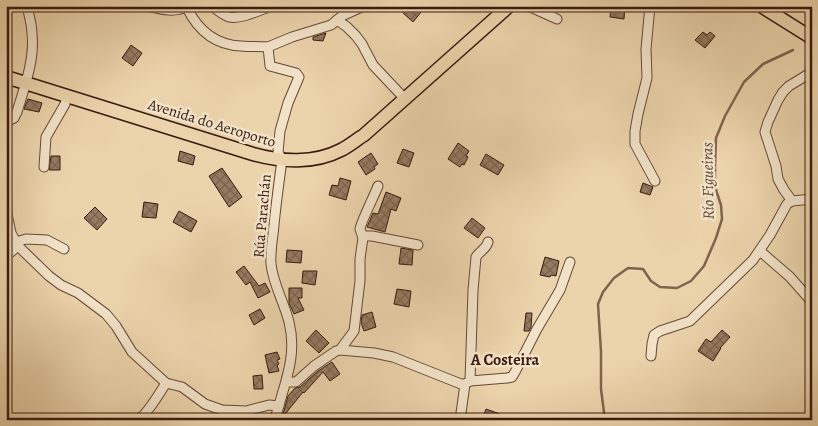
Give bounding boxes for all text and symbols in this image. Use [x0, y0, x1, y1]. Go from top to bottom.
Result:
street label: Avenida do Aeroporto [145, 94, 278, 152]
water label: Río Figueiras [696, 142, 720, 220]
street label: Rúa Parachán [248, 173, 276, 259]
district label: A Costeira [470, 349, 540, 371]

